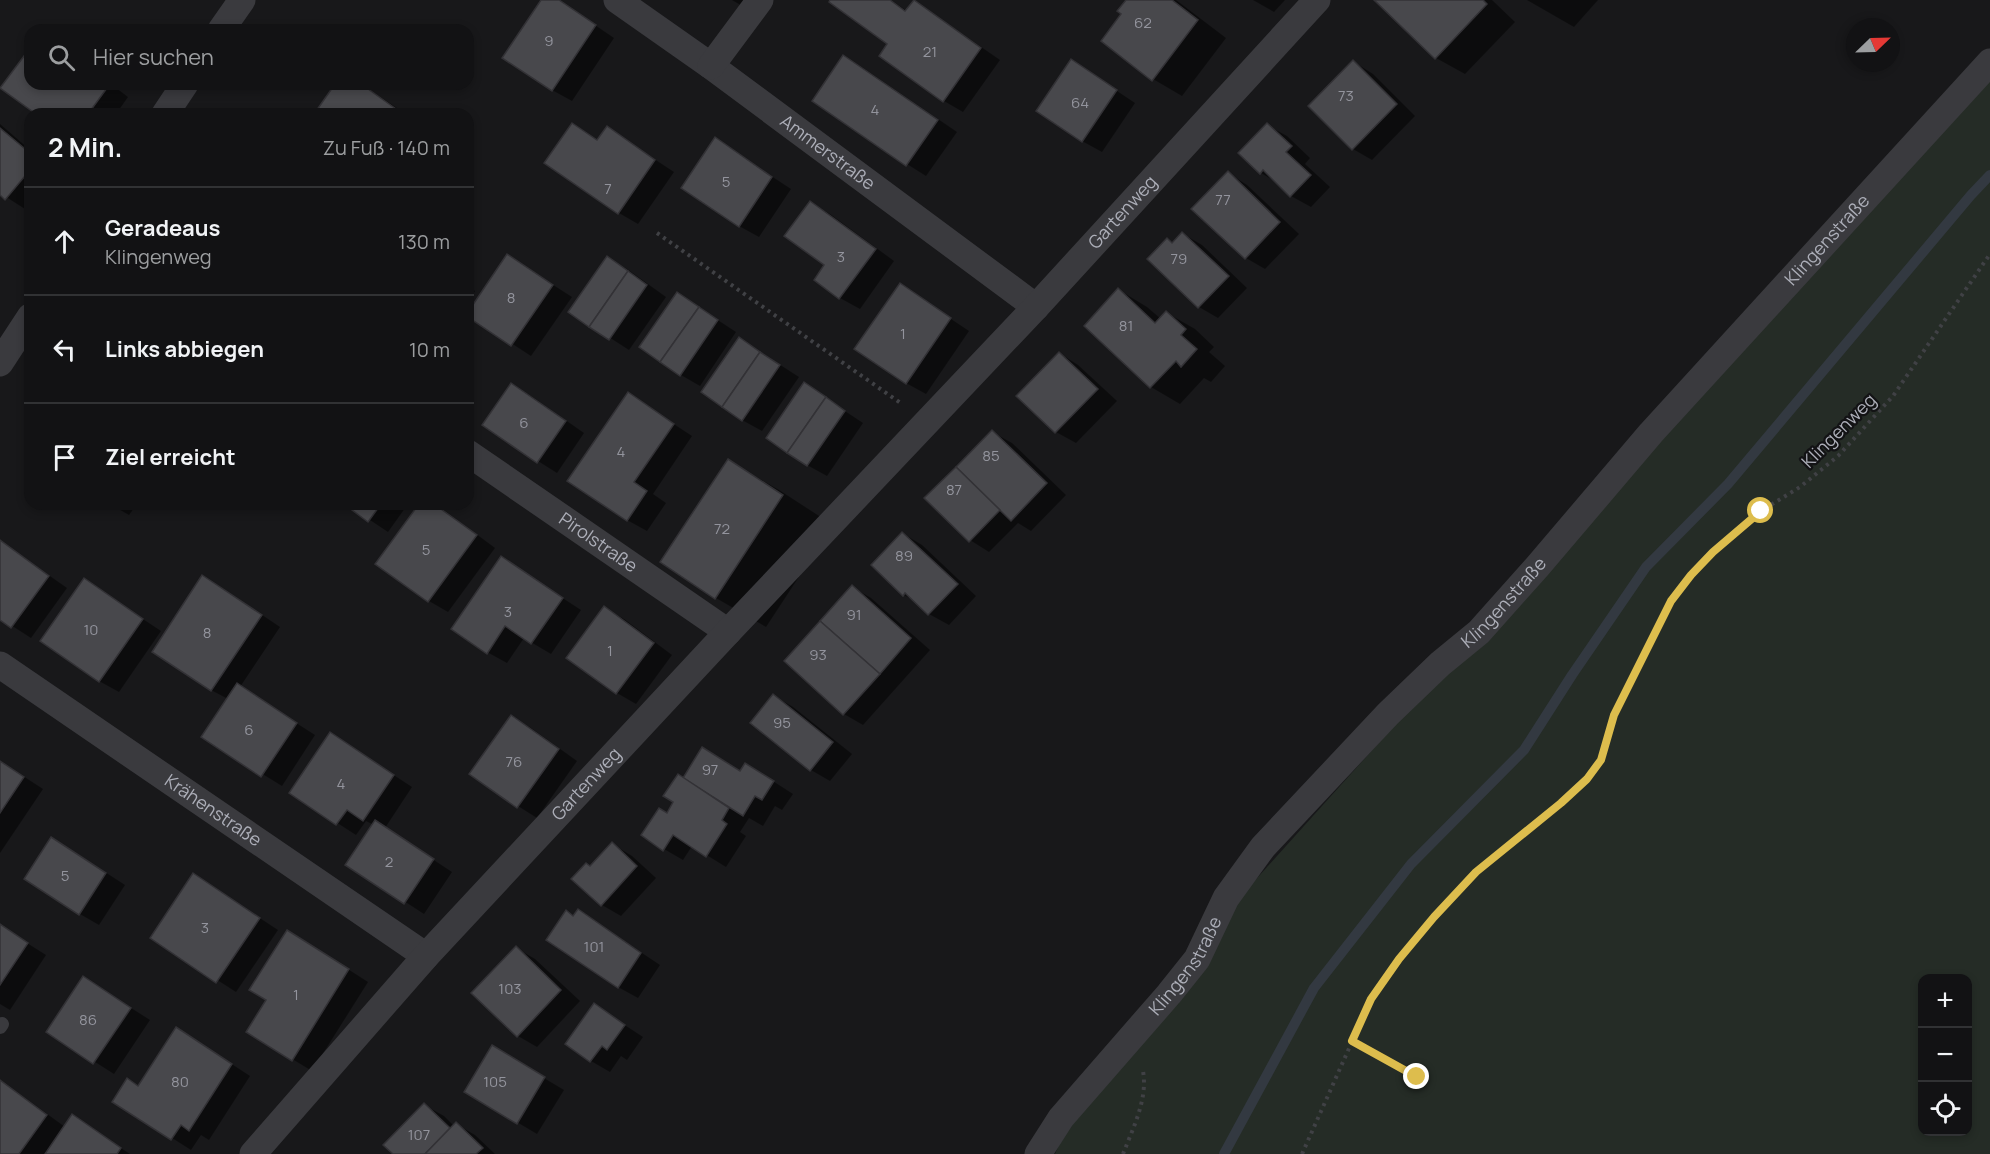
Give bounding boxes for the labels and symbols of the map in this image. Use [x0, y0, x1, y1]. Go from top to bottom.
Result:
house number: 62 [1134, 12, 1152, 33]
north arrow [1846, 18, 1900, 72]
house number: 9 [544, 30, 554, 51]
house number: 21 [923, 41, 937, 62]
house number: 73 [1338, 85, 1354, 106]
house number: 64 [1071, 92, 1089, 113]
house number: 4 [871, 99, 880, 120]
street label: Ammerstraße [776, 108, 881, 195]
street label: Gartenweg [1082, 170, 1162, 254]
house number: 5 [722, 171, 730, 192]
house number: 7 [604, 178, 612, 199]
house number: 77 [1215, 189, 1231, 210]
street label: Klingenstraße [1779, 189, 1874, 290]
house number: 3 [837, 246, 845, 267]
house number: 79 [1171, 248, 1187, 269]
house number: 8 [507, 287, 515, 308]
house number: 81 [1119, 315, 1133, 336]
house number: 1 [900, 323, 906, 344]
street label: Klingenweg [1796, 388, 1881, 473]
house number: 6 [519, 412, 529, 433]
house number: 4 [617, 441, 626, 462]
house number: 85 [982, 445, 1000, 466]
house number: 87 [946, 479, 962, 500]
route start [1747, 497, 1773, 523]
street label: Pirolstraße [555, 506, 643, 577]
house number: 72 [714, 518, 730, 539]
house number: 5 [422, 539, 430, 560]
house number: 89 [895, 545, 913, 566]
street label: Klingenstraße [1456, 552, 1551, 653]
house number: 3 [504, 601, 512, 622]
house number: 91 [846, 604, 862, 625]
house number: 10 [84, 619, 99, 640]
house number: 8 [203, 622, 211, 643]
house number: 1 [607, 640, 613, 661]
house number: 93 [809, 644, 827, 665]
house number: 95 [773, 712, 791, 733]
house number: 6 [244, 719, 254, 740]
street label: Gartenweg [546, 742, 626, 825]
house number: 76 [506, 751, 522, 772]
house number: 97 [702, 759, 718, 780]
street label: Krähenstraße [160, 768, 267, 851]
house number: 4 [337, 773, 346, 794]
house number: 2 [385, 851, 393, 872]
house number: 5 [61, 865, 69, 886]
street label: Klingenstraße [1143, 912, 1227, 1020]
house number: 3 [201, 917, 209, 938]
house number: 101 [584, 936, 604, 957]
house number: 103 [498, 978, 522, 999]
house number: 1 [293, 984, 299, 1005]
house number: 86 [79, 1009, 97, 1030]
route end [1403, 1063, 1429, 1089]
house number: 80 [171, 1071, 189, 1092]
house number: 105 [483, 1071, 507, 1092]
house number: 107 [408, 1124, 430, 1145]

